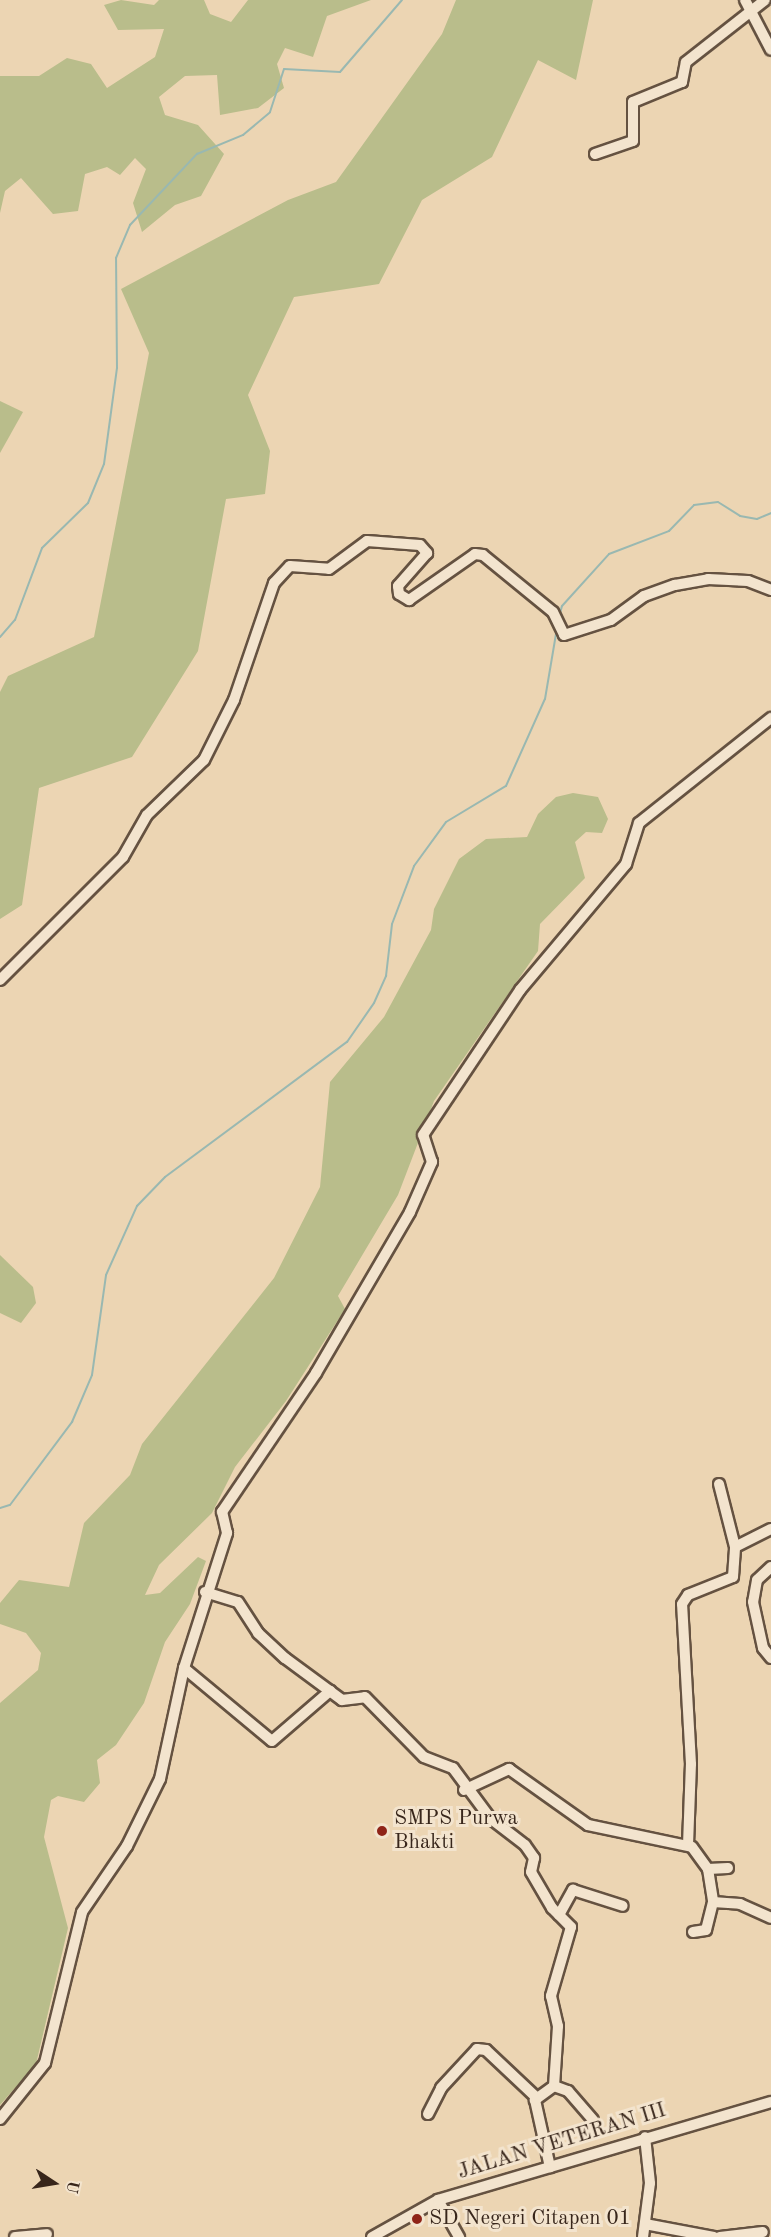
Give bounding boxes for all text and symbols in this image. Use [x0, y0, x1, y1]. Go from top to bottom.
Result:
place label: SMPS Purwa Bhakti [394, 1806, 518, 1856]
marker: SMPS Purwa Bhakti [375, 1824, 389, 1838]
street label: JALAN VETERAN III [455, 2098, 669, 2186]
north arrow [24, 2153, 84, 2213]
text: U [62, 2179, 81, 2195]
place label: SD Negeri Citapen 01 [429, 2206, 631, 2232]
marker: SD Negeri Citapen 01 [410, 2212, 424, 2226]

